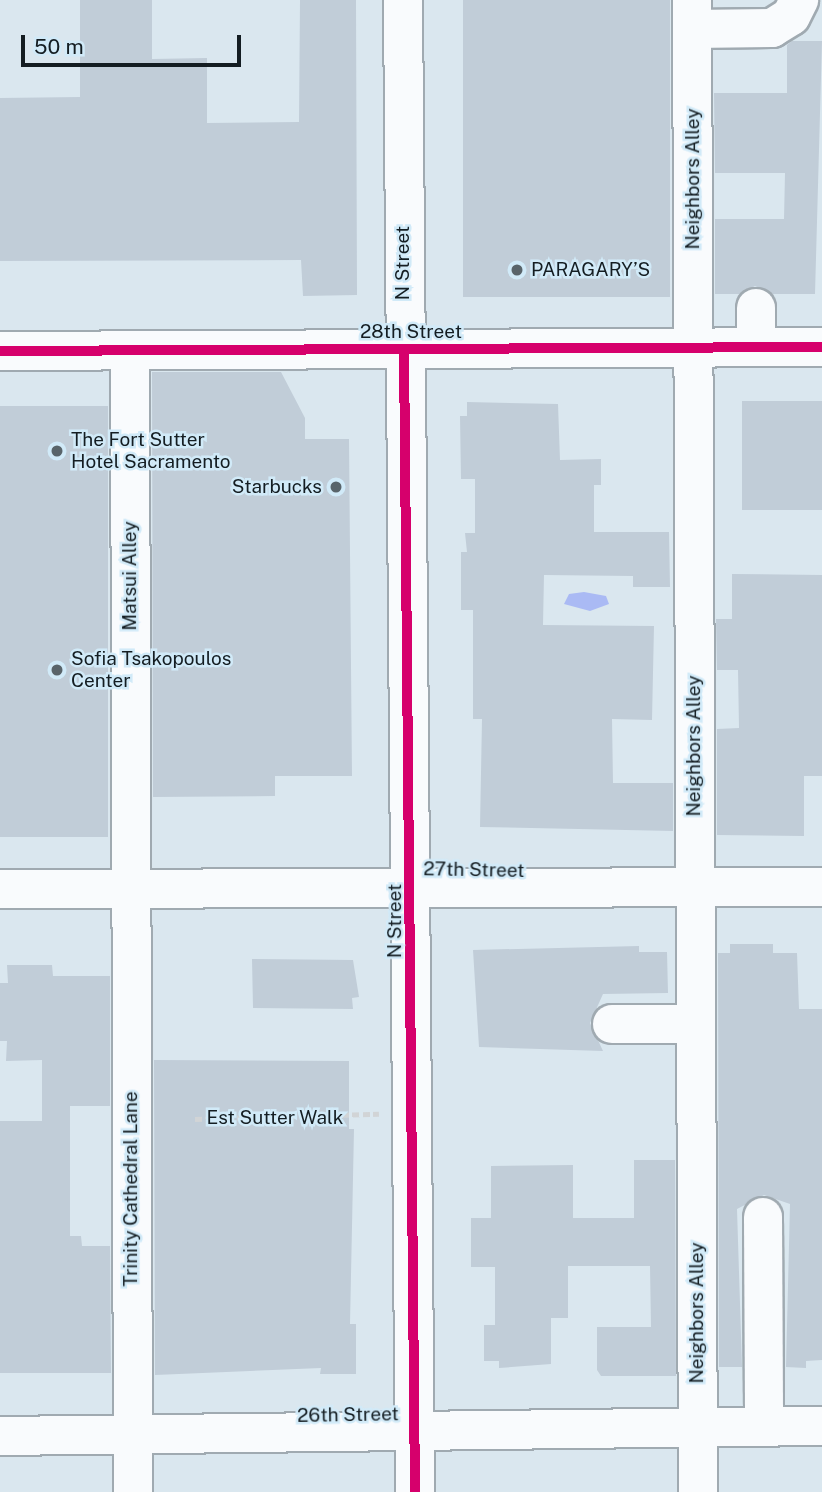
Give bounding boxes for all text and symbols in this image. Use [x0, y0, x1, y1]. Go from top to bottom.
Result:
scale bar [24, 21, 245, 65]
text: 50 m [34, 34, 84, 59]
street label: Neighbors Alley [682, 108, 704, 250]
street label: N Street [392, 226, 414, 300]
place label: PARAGARY’S [531, 259, 650, 281]
marker: PARAGARY’S [509, 262, 525, 278]
street label: 28th Street [360, 321, 462, 343]
place label: The Fort Sutter Hotel Sacramento [71, 429, 231, 473]
marker: The Fort Sutter Hotel Sacramento [49, 443, 65, 459]
place label: Starbucks [232, 476, 322, 498]
marker: Starbucks [328, 479, 344, 495]
street label: Matsui Alley [119, 521, 141, 631]
place label: Sofia Tsakopoulos Center [71, 648, 231, 692]
marker: Sofia Tsakopoulos Center [49, 662, 65, 678]
street label: Neighbors Alley [683, 675, 705, 817]
street label: 27th Street [423, 858, 525, 882]
street label: N Street [384, 884, 406, 958]
street label: Trinity Cathedral Lane [120, 1091, 142, 1287]
street label: Est Sutter Walk [206, 1107, 344, 1129]
street label: Neighbors Alley [686, 1242, 708, 1384]
street label: 26th Street [297, 1403, 399, 1427]

